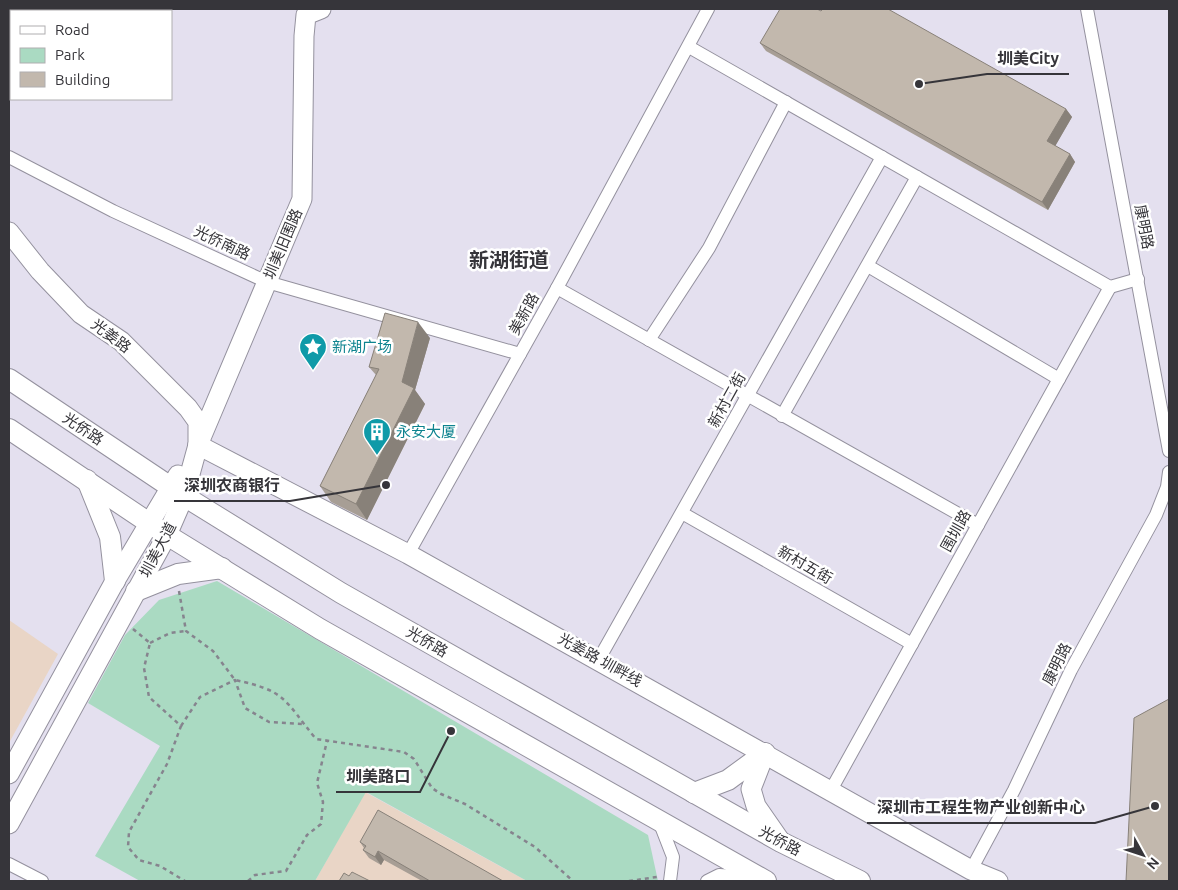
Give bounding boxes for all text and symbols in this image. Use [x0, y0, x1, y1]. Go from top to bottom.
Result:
legend [10, 10, 172, 100]
text: Road [55, 21, 90, 38]
callout: 圳美City [987, 43, 1069, 74]
text: Park [55, 46, 85, 63]
text: 圳美City [997, 49, 1060, 67]
text: Building [55, 71, 110, 88]
street label: 康明路 [1132, 203, 1157, 251]
street label: 圳美旧围路 [260, 206, 305, 282]
street label: 光侨南路 [191, 222, 253, 263]
district label: 新湖街道 [469, 248, 549, 271]
street label: 美新路 [505, 290, 542, 338]
street label: 光姜路 [88, 315, 134, 356]
place icon: 新湖广场 [298, 332, 328, 371]
place label: 新湖广场 [332, 338, 392, 355]
street label: 新村二街 [705, 369, 749, 430]
street label: 光侨路 [60, 409, 107, 448]
building icon: 永安大厦 [362, 417, 392, 456]
place label: 永安大厦 [396, 423, 456, 440]
callout: 深圳农商银行 [174, 470, 290, 501]
text: 深圳农商银行 [184, 476, 280, 494]
street label: 围圳路 [937, 507, 974, 555]
street label: 圳美大道 [136, 519, 179, 580]
street label: 新村五街 [775, 542, 835, 587]
street label: 光侨路 [404, 623, 451, 660]
street label: 光姜路 圳畔线 [555, 629, 645, 690]
street label: 康明路 [1039, 640, 1074, 688]
callout: 圳美路口 [336, 761, 420, 792]
text: 圳美路口 [346, 767, 410, 785]
callout: 深圳市工程生物产业创新中心 [867, 792, 1095, 823]
text: 深圳市工程生物产业创新中心 [877, 798, 1085, 816]
street label: 光侨路 [756, 822, 804, 859]
north arrow [1118, 830, 1168, 880]
text: N [1143, 854, 1162, 873]

